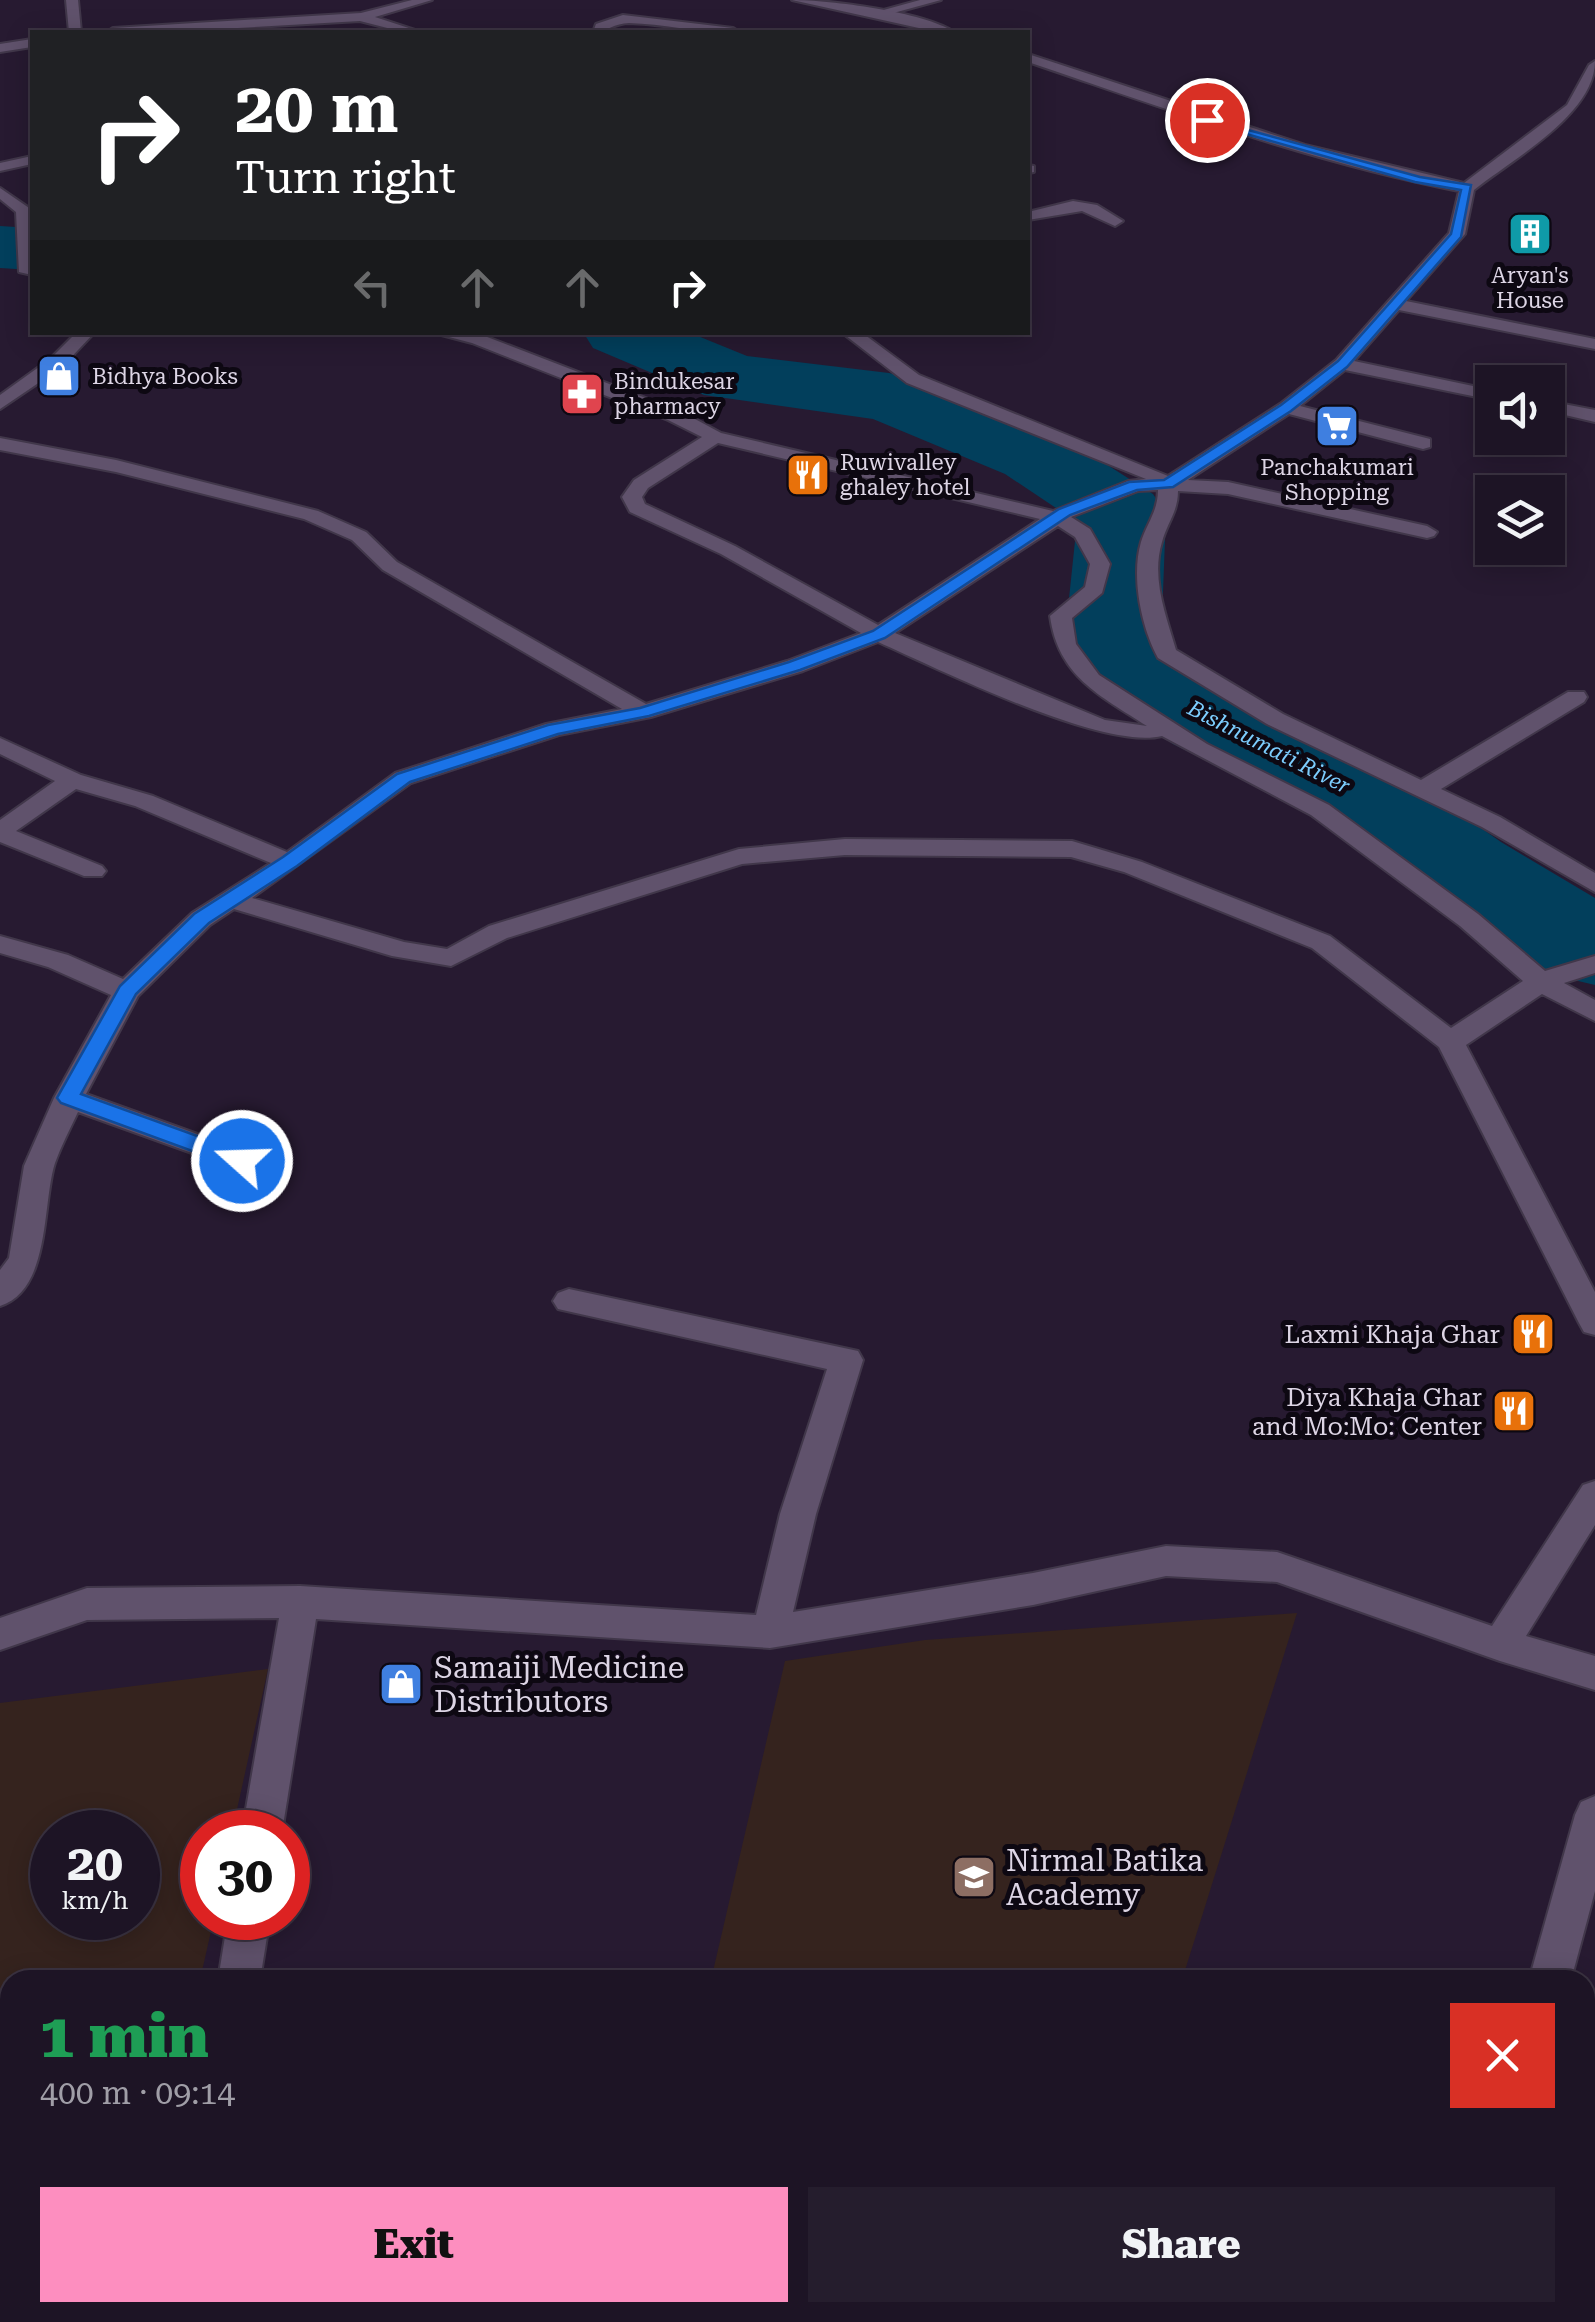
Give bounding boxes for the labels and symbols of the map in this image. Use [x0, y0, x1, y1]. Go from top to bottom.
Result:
pin [1165, 78, 1250, 163]
building icon: Aryan's House [1507, 211, 1553, 257]
place label: Aryan's House [1491, 263, 1569, 313]
shop icon: Bidhya Books [36, 353, 82, 399]
place label: Bidhya Books [92, 364, 238, 389]
place label: Bindukesar pharmacy [614, 369, 734, 419]
pharmacy icon: Bindukesar pharmacy [559, 371, 605, 417]
supermarket icon: Panchakumari Shopping [1314, 403, 1360, 449]
place label: Ruwivalley ghaley hotel [840, 450, 970, 500]
restaurant icon: Ruwivalley ghaley hotel [785, 452, 831, 498]
place label: Panchakumari Shopping [1260, 455, 1414, 505]
water label: Bishnumati River [1183, 695, 1354, 799]
position arrow [190, 1109, 294, 1213]
restaurant icon: Laxmi Khaja Ghar [1510, 1311, 1556, 1357]
place label: Laxmi Khaja Ghar [1284, 1320, 1500, 1349]
place label: Diya Khaja Ghar and Mo:Mo: Center [1252, 1383, 1482, 1441]
restaurant icon: Diya Khaja Ghar and Mo:Mo: Center [1491, 1388, 1537, 1434]
place label: Samaiji Medicine Distributors [434, 1650, 684, 1719]
shop icon: Samaiji Medicine Distributors [378, 1661, 424, 1707]
speed limit sign: 30 [180, 1810, 310, 1940]
place label: Nirmal Batika Academy [1006, 1843, 1203, 1912]
school or university icon: Nirmal Batika Academy [951, 1854, 997, 1900]

